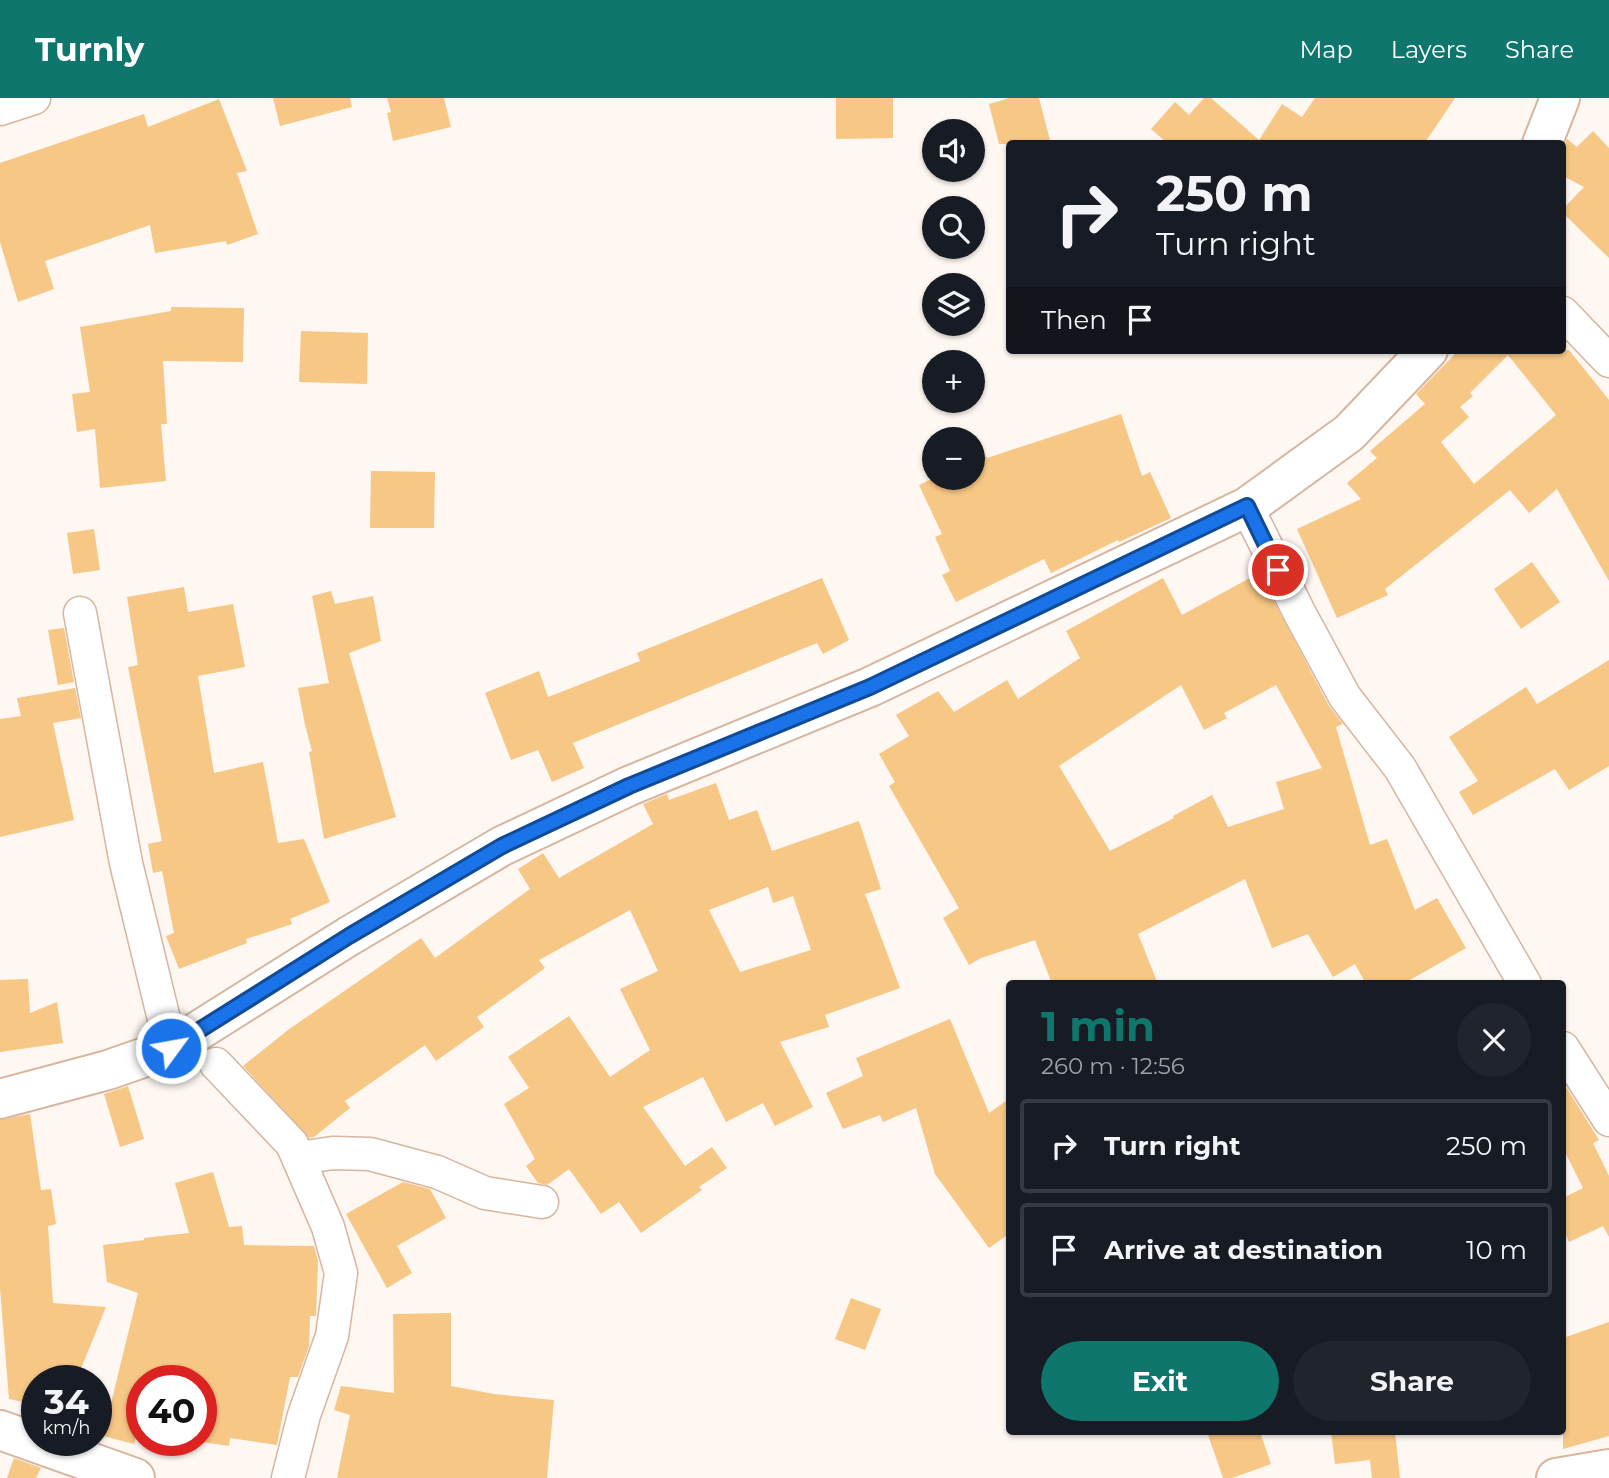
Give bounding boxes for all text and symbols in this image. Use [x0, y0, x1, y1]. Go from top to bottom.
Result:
text: Turnly [35, 29, 144, 69]
text: Map [1299, 35, 1353, 64]
text: Layers [1391, 35, 1467, 64]
text: Share [1505, 35, 1574, 64]
map controls [922, 119, 985, 490]
button: sound [922, 119, 985, 182]
text: 250 m [1156, 164, 1313, 223]
icon: right [1041, 168, 1132, 259]
button: search [922, 196, 985, 259]
text: Turn right [1156, 224, 1316, 263]
button: layers [922, 273, 985, 336]
icon: arrive [1121, 301, 1159, 339]
text: Then [1041, 304, 1107, 336]
button: + [922, 350, 985, 413]
button: − [922, 427, 985, 490]
pin [1248, 540, 1308, 600]
icon: arrive [1259, 551, 1297, 589]
text: 1 min [1041, 1000, 1155, 1052]
button: close [1457, 1003, 1531, 1077]
position arrow [134, 1011, 208, 1085]
text: 260 m · 12:56 [1041, 1052, 1185, 1080]
icon: right [1045, 1127, 1083, 1165]
text: Turn right [1104, 1130, 1240, 1162]
text: 250 m [1446, 1130, 1527, 1162]
icon: arrive [1045, 1231, 1083, 1269]
text: Arrive at destination [1104, 1234, 1383, 1266]
text: 10 m [1466, 1234, 1527, 1266]
button: Exit [1041, 1341, 1279, 1421]
button: Share [1293, 1341, 1531, 1421]
speed limit sign: 40 [126, 1365, 217, 1456]
text: 34 [44, 1380, 89, 1423]
text: km/h [42, 1417, 91, 1439]

